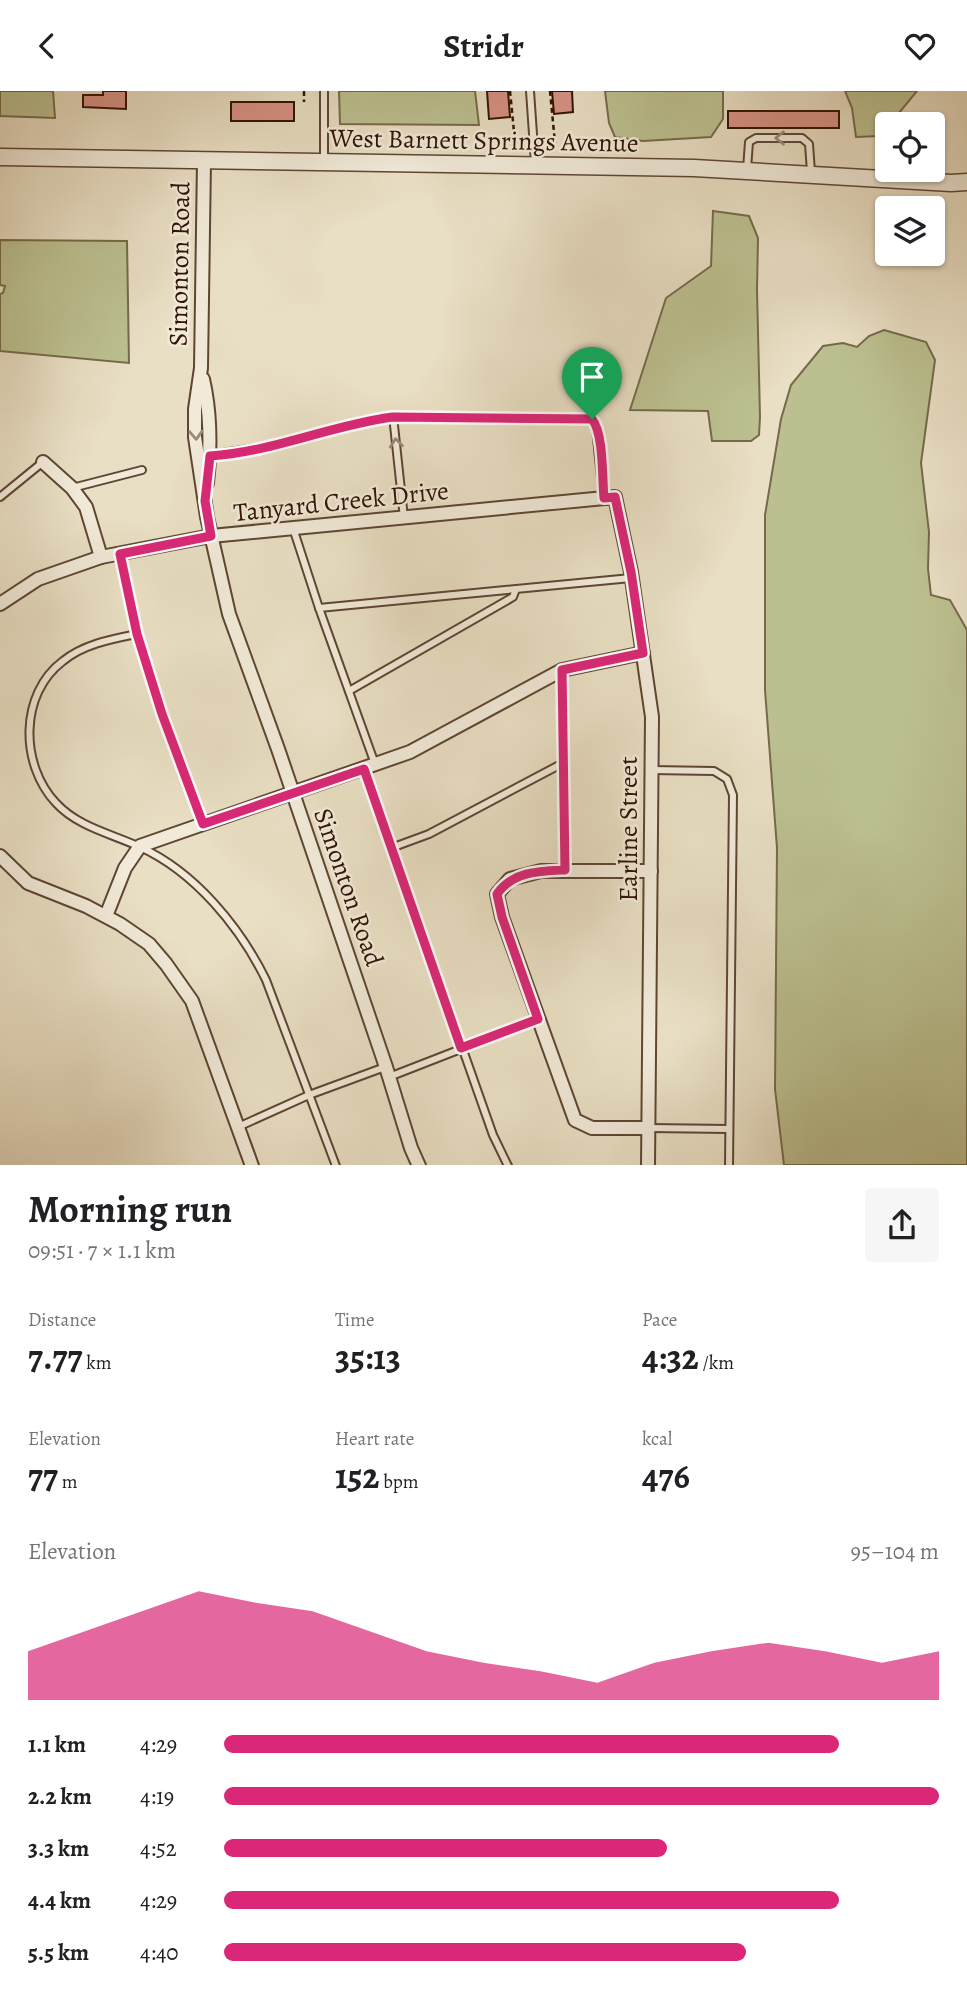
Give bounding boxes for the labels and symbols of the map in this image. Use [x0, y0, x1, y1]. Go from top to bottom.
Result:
street label: West Barnett Springs Avenue [328, 120, 639, 161]
one-way arrow [774, 130, 785, 146]
street label: Simonton Road [161, 181, 198, 347]
pin [562, 347, 622, 419]
one-way arrow [188, 429, 203, 440]
one-way arrow [389, 437, 404, 448]
street label: Tanyard Creek Drive [232, 473, 450, 530]
street label: Earline Street [611, 756, 646, 902]
street label: Simonton Road [305, 804, 392, 971]

